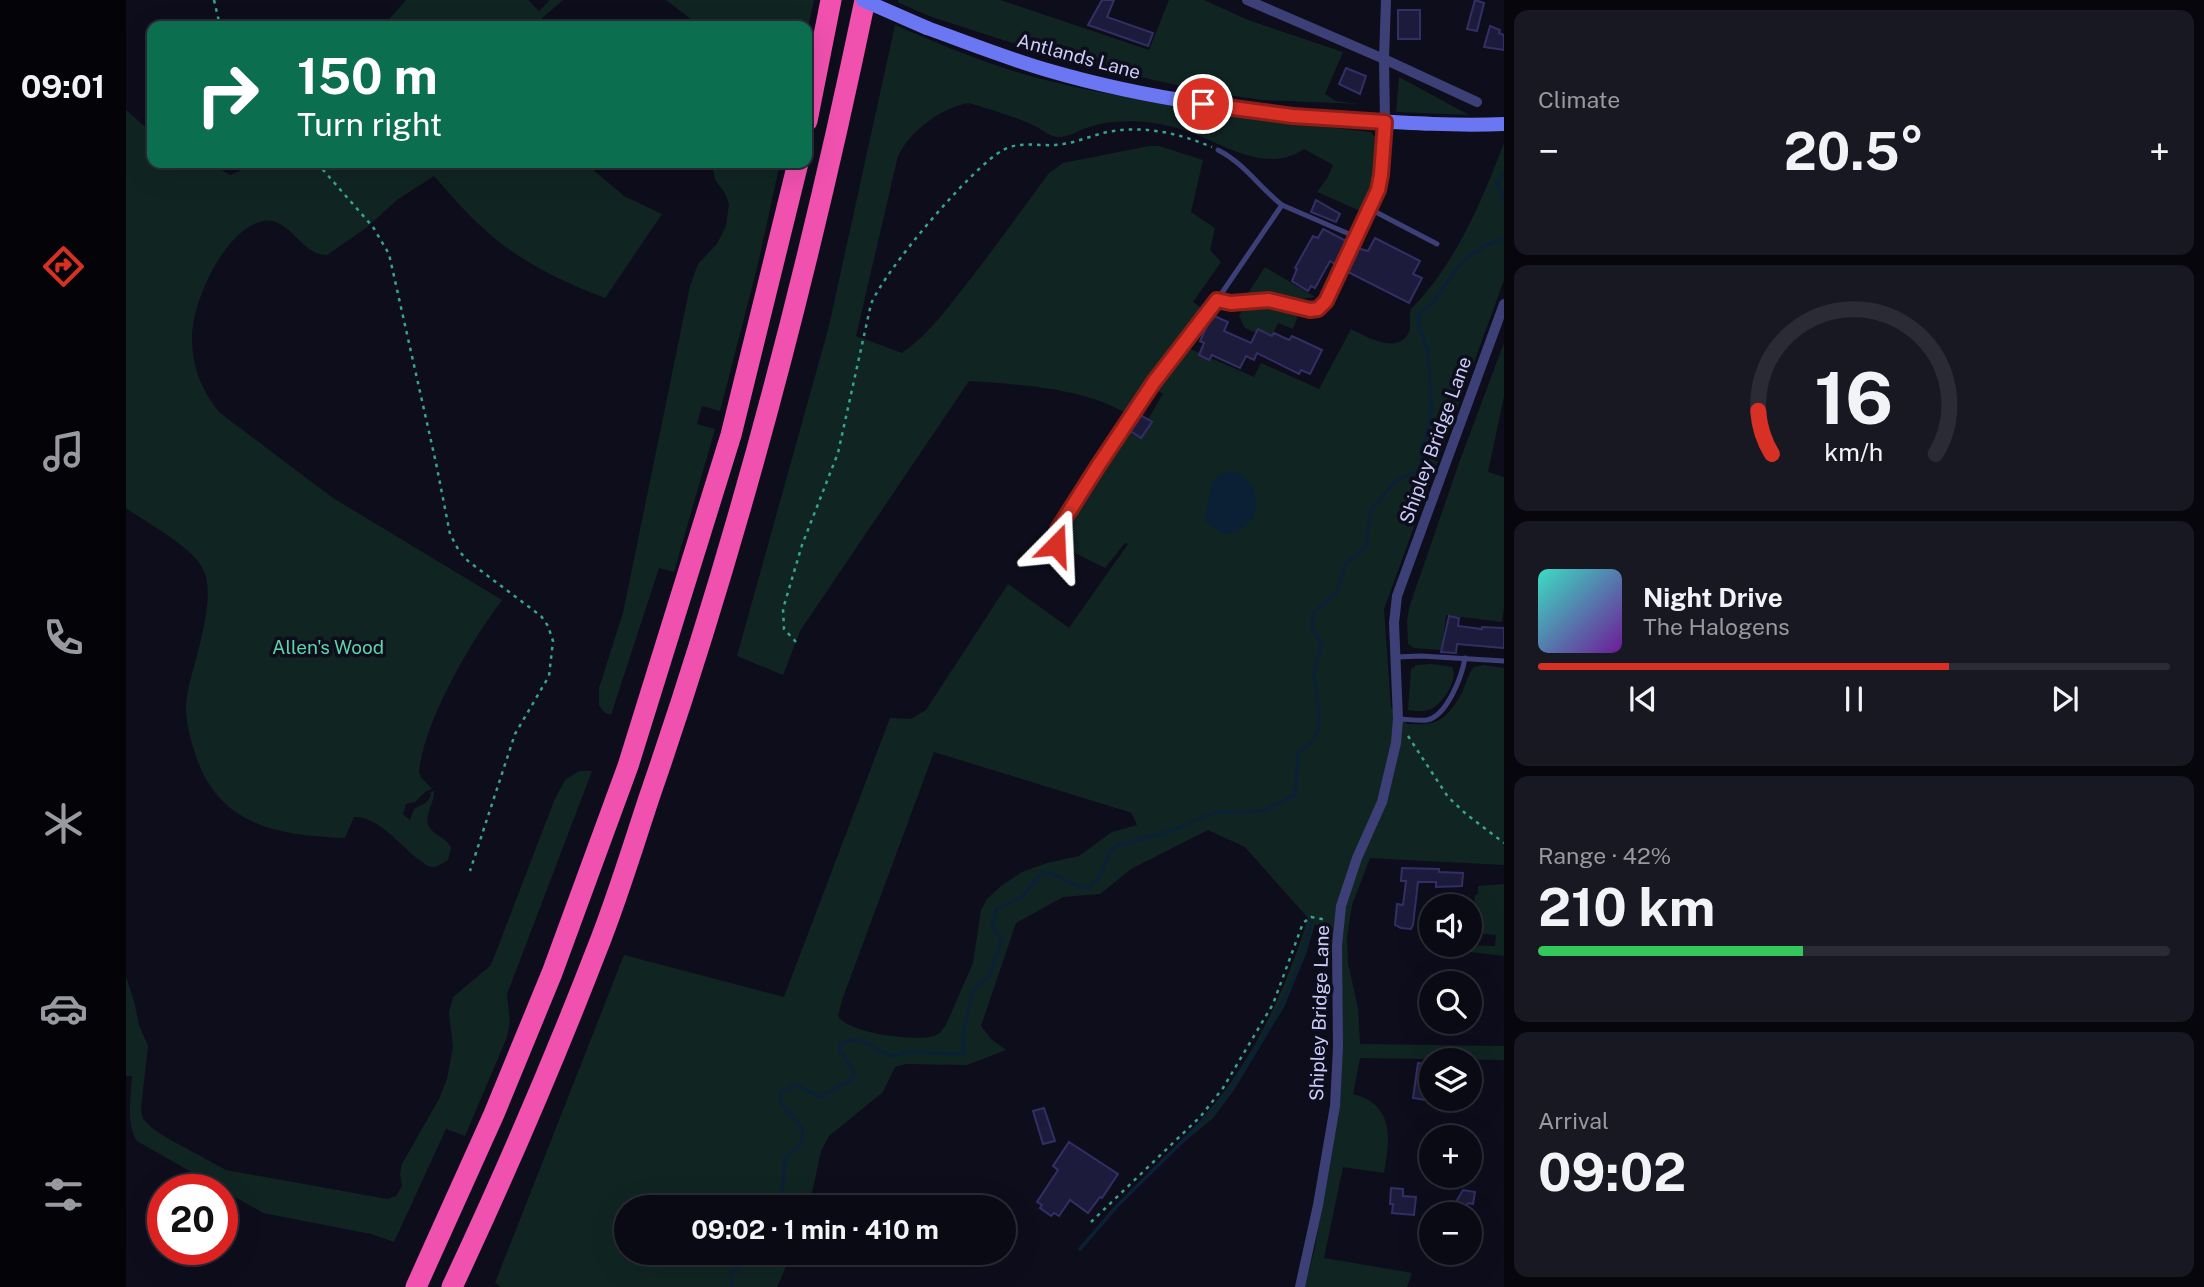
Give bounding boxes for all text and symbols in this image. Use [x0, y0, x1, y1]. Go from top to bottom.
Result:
street label: Antlands Lane [1015, 29, 1143, 83]
text: 150 m [297, 47, 438, 105]
icon: right [182, 49, 273, 140]
text: 09:01 [21, 68, 105, 105]
pin [1173, 74, 1233, 134]
icon: arrive [1184, 85, 1222, 123]
text: Climate [1538, 86, 1620, 113]
text: Turn right [297, 106, 442, 143]
text: 20.5° [1784, 121, 1924, 182]
text: − [1538, 129, 1559, 174]
text: + [2149, 129, 2170, 174]
icon: directions [39, 242, 88, 291]
street label: Shipley Bridge Lane [1395, 353, 1475, 527]
text: 16 [1814, 356, 1894, 441]
icon: music [39, 427, 88, 476]
text: km/h [1825, 437, 1883, 467]
position arrow [1019, 508, 1093, 582]
text: Night Drive [1643, 582, 1783, 613]
icon: phone [39, 613, 88, 662]
text: The Halogens [1643, 613, 1790, 640]
park label: Allen's Wood [272, 636, 384, 658]
icon: previous [1624, 680, 1662, 718]
icon: pause [1835, 680, 1873, 718]
icon: next [2046, 680, 2084, 718]
icon: climate [39, 799, 88, 848]
text: Range · 42% [1538, 842, 1671, 869]
text: 210 km [1538, 877, 1715, 938]
map controls [1419, 894, 1482, 1265]
button: sound [1419, 894, 1482, 957]
street label: Shipley Bridge Lane [1305, 925, 1333, 1101]
button: search [1419, 971, 1482, 1034]
icon: car [39, 984, 88, 1033]
button: layers [1419, 1048, 1482, 1111]
text: Arrival [1538, 1107, 1609, 1134]
button: + [1419, 1125, 1482, 1188]
text: 09:02 [1538, 1142, 1686, 1203]
icon: filters [39, 1170, 88, 1219]
speed limit sign: 20 [147, 1174, 238, 1265]
button: − [1419, 1202, 1482, 1265]
text: 09:02 · 1 min · 410 m [691, 1214, 939, 1245]

